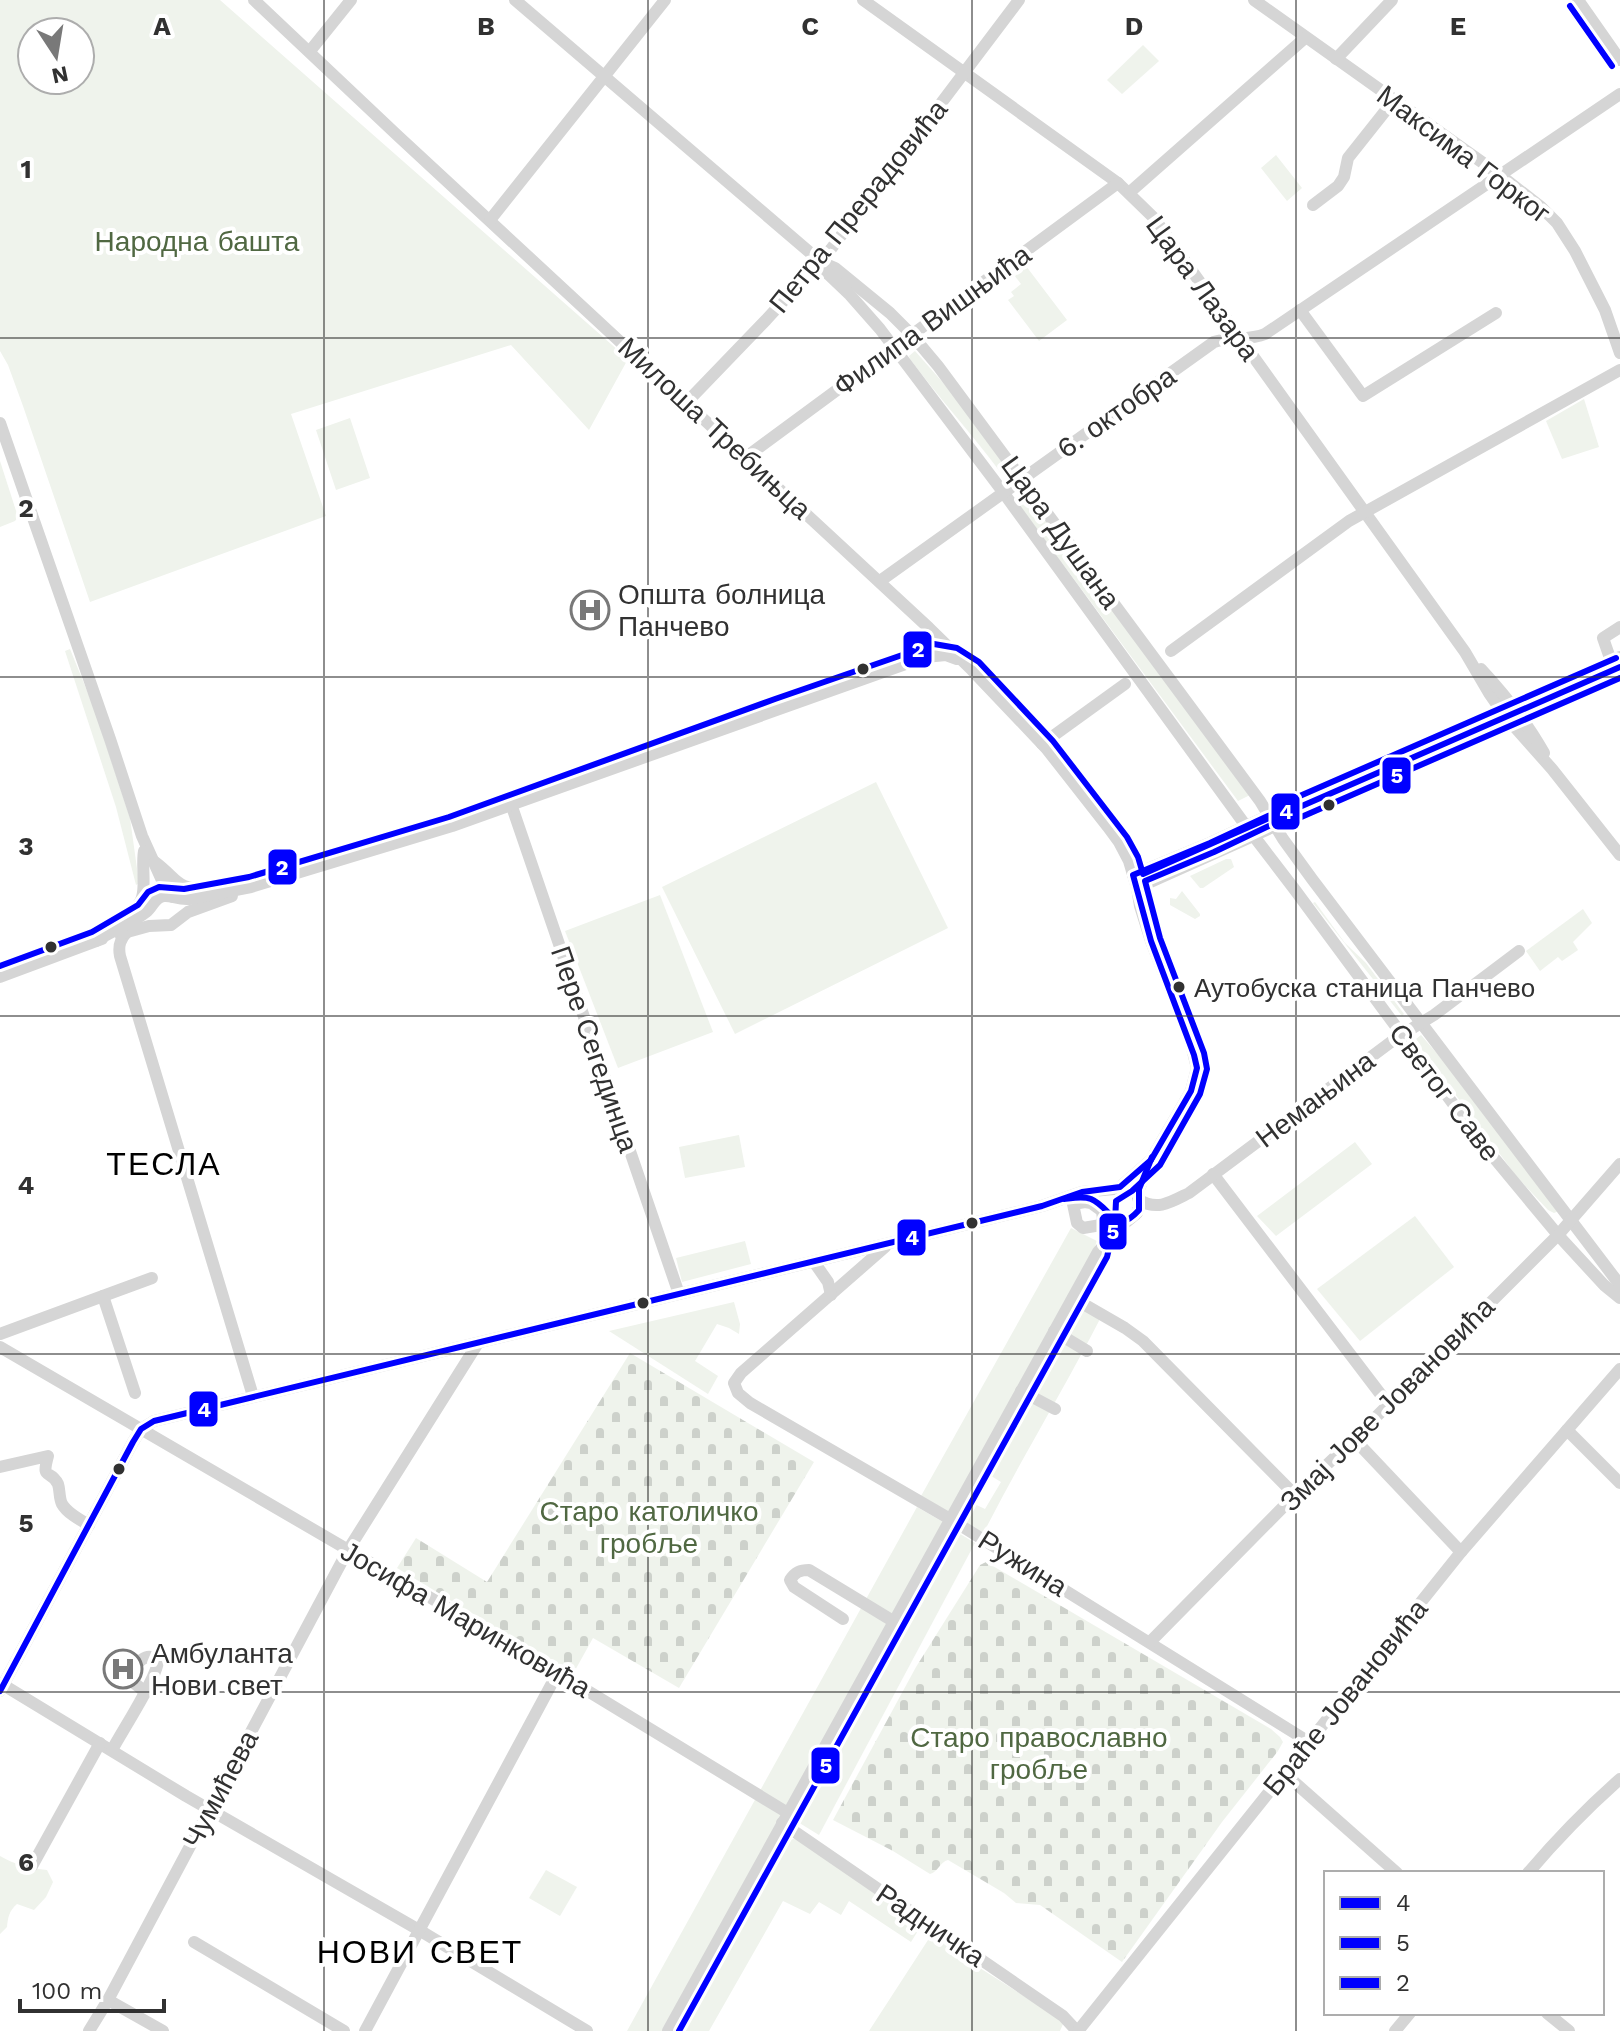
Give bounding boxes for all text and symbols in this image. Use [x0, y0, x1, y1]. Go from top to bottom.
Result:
text: A [153, 11, 171, 41]
text: B [477, 11, 495, 41]
text: C [801, 11, 819, 41]
text: D [1125, 11, 1143, 41]
text: E [1450, 11, 1466, 41]
north arrow [16, 16, 96, 96]
text: N [49, 61, 71, 89]
street label: Максима Горког [1370, 78, 1557, 230]
street label: Петра Прерадовића [762, 93, 955, 319]
text: 1 [20, 154, 32, 184]
street label: Цара Лазара [1139, 210, 1266, 367]
park label: Народна башта [95, 225, 300, 258]
street label: Филипа Вишњића [827, 238, 1038, 403]
street label: Милоша Требињца [612, 331, 818, 526]
street label: 6. октобра [1051, 359, 1182, 465]
street label: Цара Душана [994, 450, 1127, 615]
text: 2 [18, 493, 34, 523]
place label: Општа болница Панчево [618, 578, 826, 643]
hospital icon: Општа болница Панчево [569, 589, 611, 631]
line badge: 2 [902, 630, 933, 669]
text: 2 [911, 637, 925, 662]
unlabelled marker [855, 661, 871, 677]
line badge: 5 [1381, 756, 1412, 795]
text: 5 [1391, 763, 1403, 788]
line badge: 4 [1270, 792, 1301, 831]
unlabelled marker [1321, 797, 1337, 813]
text: 4 [1279, 799, 1293, 824]
text: 3 [18, 831, 34, 861]
line badge: 2 [267, 848, 298, 886]
text: 2 [275, 855, 289, 880]
unlabelled marker [43, 939, 59, 955]
street label: Пере Сегединца [544, 942, 645, 1157]
place label: Аутобуска станица Панчево [1194, 973, 1535, 1003]
marker: Аутобуска станица Панчево [1171, 979, 1187, 995]
street label: Светог Саве [1382, 1017, 1507, 1168]
street label: Немањина [1249, 1044, 1381, 1155]
district label: ТЕСЛА [106, 1145, 222, 1183]
text: 4 [18, 1170, 35, 1200]
line badge: 5 [1098, 1212, 1128, 1251]
unlabelled marker [964, 1215, 980, 1231]
line badge: 4 [896, 1218, 927, 1257]
text: 5 [1107, 1219, 1119, 1244]
text: 4 [905, 1225, 919, 1250]
street label: Змај Јове Јовановића [1273, 1290, 1502, 1518]
unlabelled marker [635, 1295, 651, 1311]
line badge: 4 [188, 1390, 219, 1428]
text: 4 [197, 1397, 211, 1422]
unlabelled marker [111, 1461, 127, 1477]
park label: Старо католичко гробље [540, 1495, 759, 1560]
text: 5 [18, 1508, 34, 1538]
street label: Ружина [972, 1523, 1074, 1604]
street label: Јосифа Маринковића [335, 1534, 597, 1705]
street label: Браће Јовановића [1256, 1592, 1435, 1802]
place label: Амбуланта Нови свет [151, 1637, 293, 1702]
hospital icon: Амбуланта Нови свет [102, 1648, 144, 1690]
park label: Старо православно гробље [910, 1721, 1168, 1786]
street label: Чумићева [176, 1724, 265, 1854]
line badge: 5 [810, 1746, 841, 1785]
text: 5 [820, 1753, 832, 1778]
text: 6 [18, 1847, 34, 1877]
legend [1324, 1871, 1604, 2015]
street label: Радничка [870, 1877, 992, 1974]
text: 4 [1396, 1889, 1411, 1917]
text: 5 [1396, 1929, 1410, 1957]
district label: НОВИ СВЕТ [317, 1933, 523, 1971]
scale bar [20, 1963, 164, 2013]
text: 2 [1396, 1969, 1410, 1997]
text: 100 m [32, 1977, 102, 2005]

